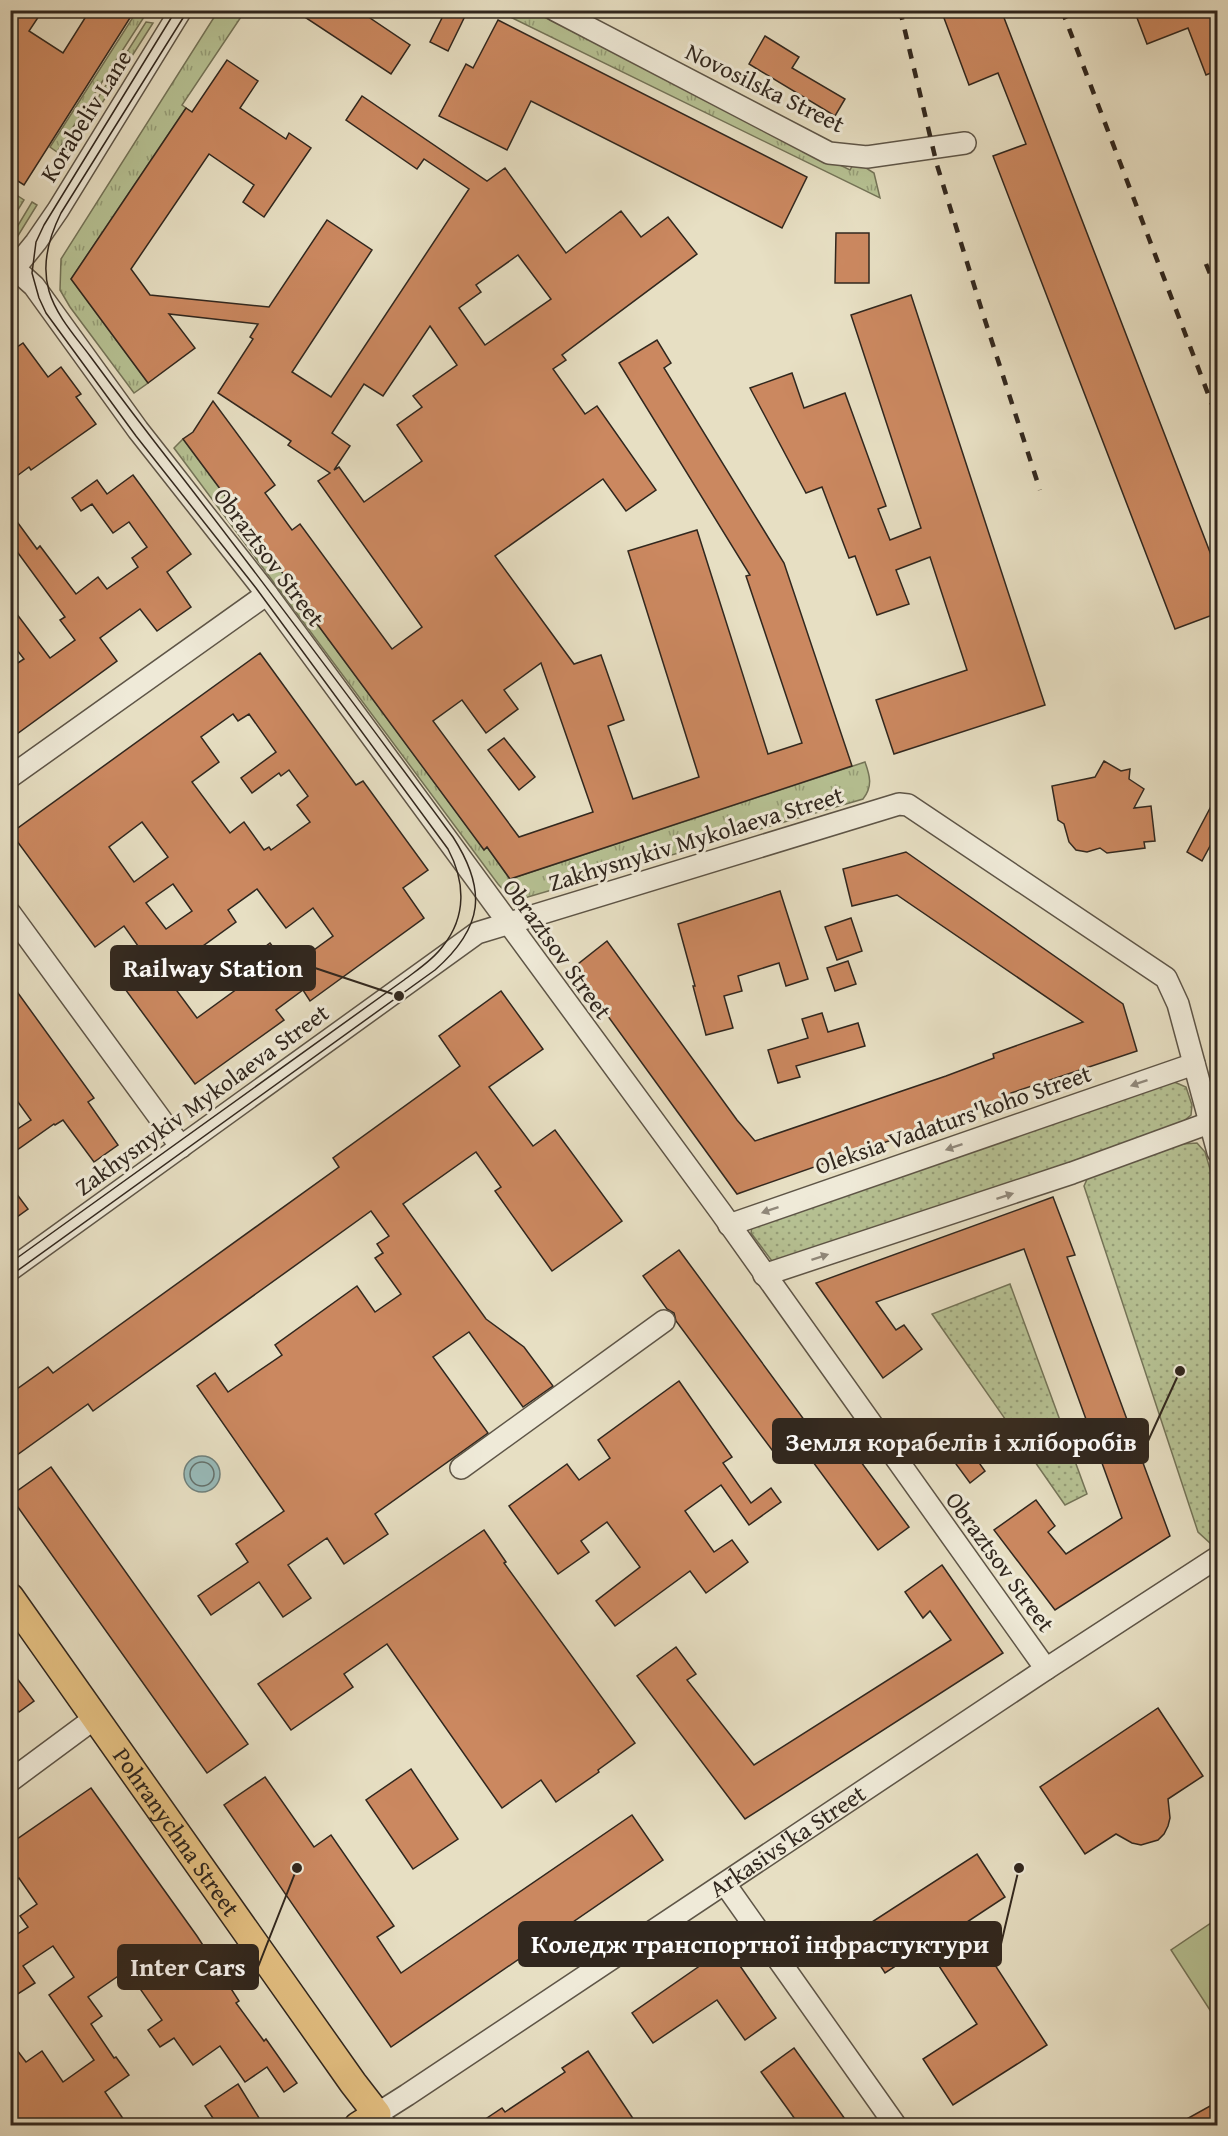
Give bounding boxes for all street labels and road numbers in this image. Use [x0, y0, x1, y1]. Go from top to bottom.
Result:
street label: Novosilska Street [680, 34, 851, 141]
street label: Korabeliv Lane [31, 43, 140, 188]
street label: Obraztsov Street [205, 480, 334, 634]
street label: Zakhysnykiv Mykolaeva Street [544, 777, 848, 900]
street label: Obraztsov Street [494, 871, 621, 1027]
street label: Zakhysnykiv Mykolaeva Street [67, 995, 336, 1204]
street label: Oleksia Vadaturs'koho Street [810, 1056, 1096, 1183]
street label: Obraztsov Street [937, 1484, 1064, 1640]
street label: Pohranychna Street [105, 1740, 249, 1924]
street label: Arkasivs'ka Street [702, 1776, 873, 1906]

